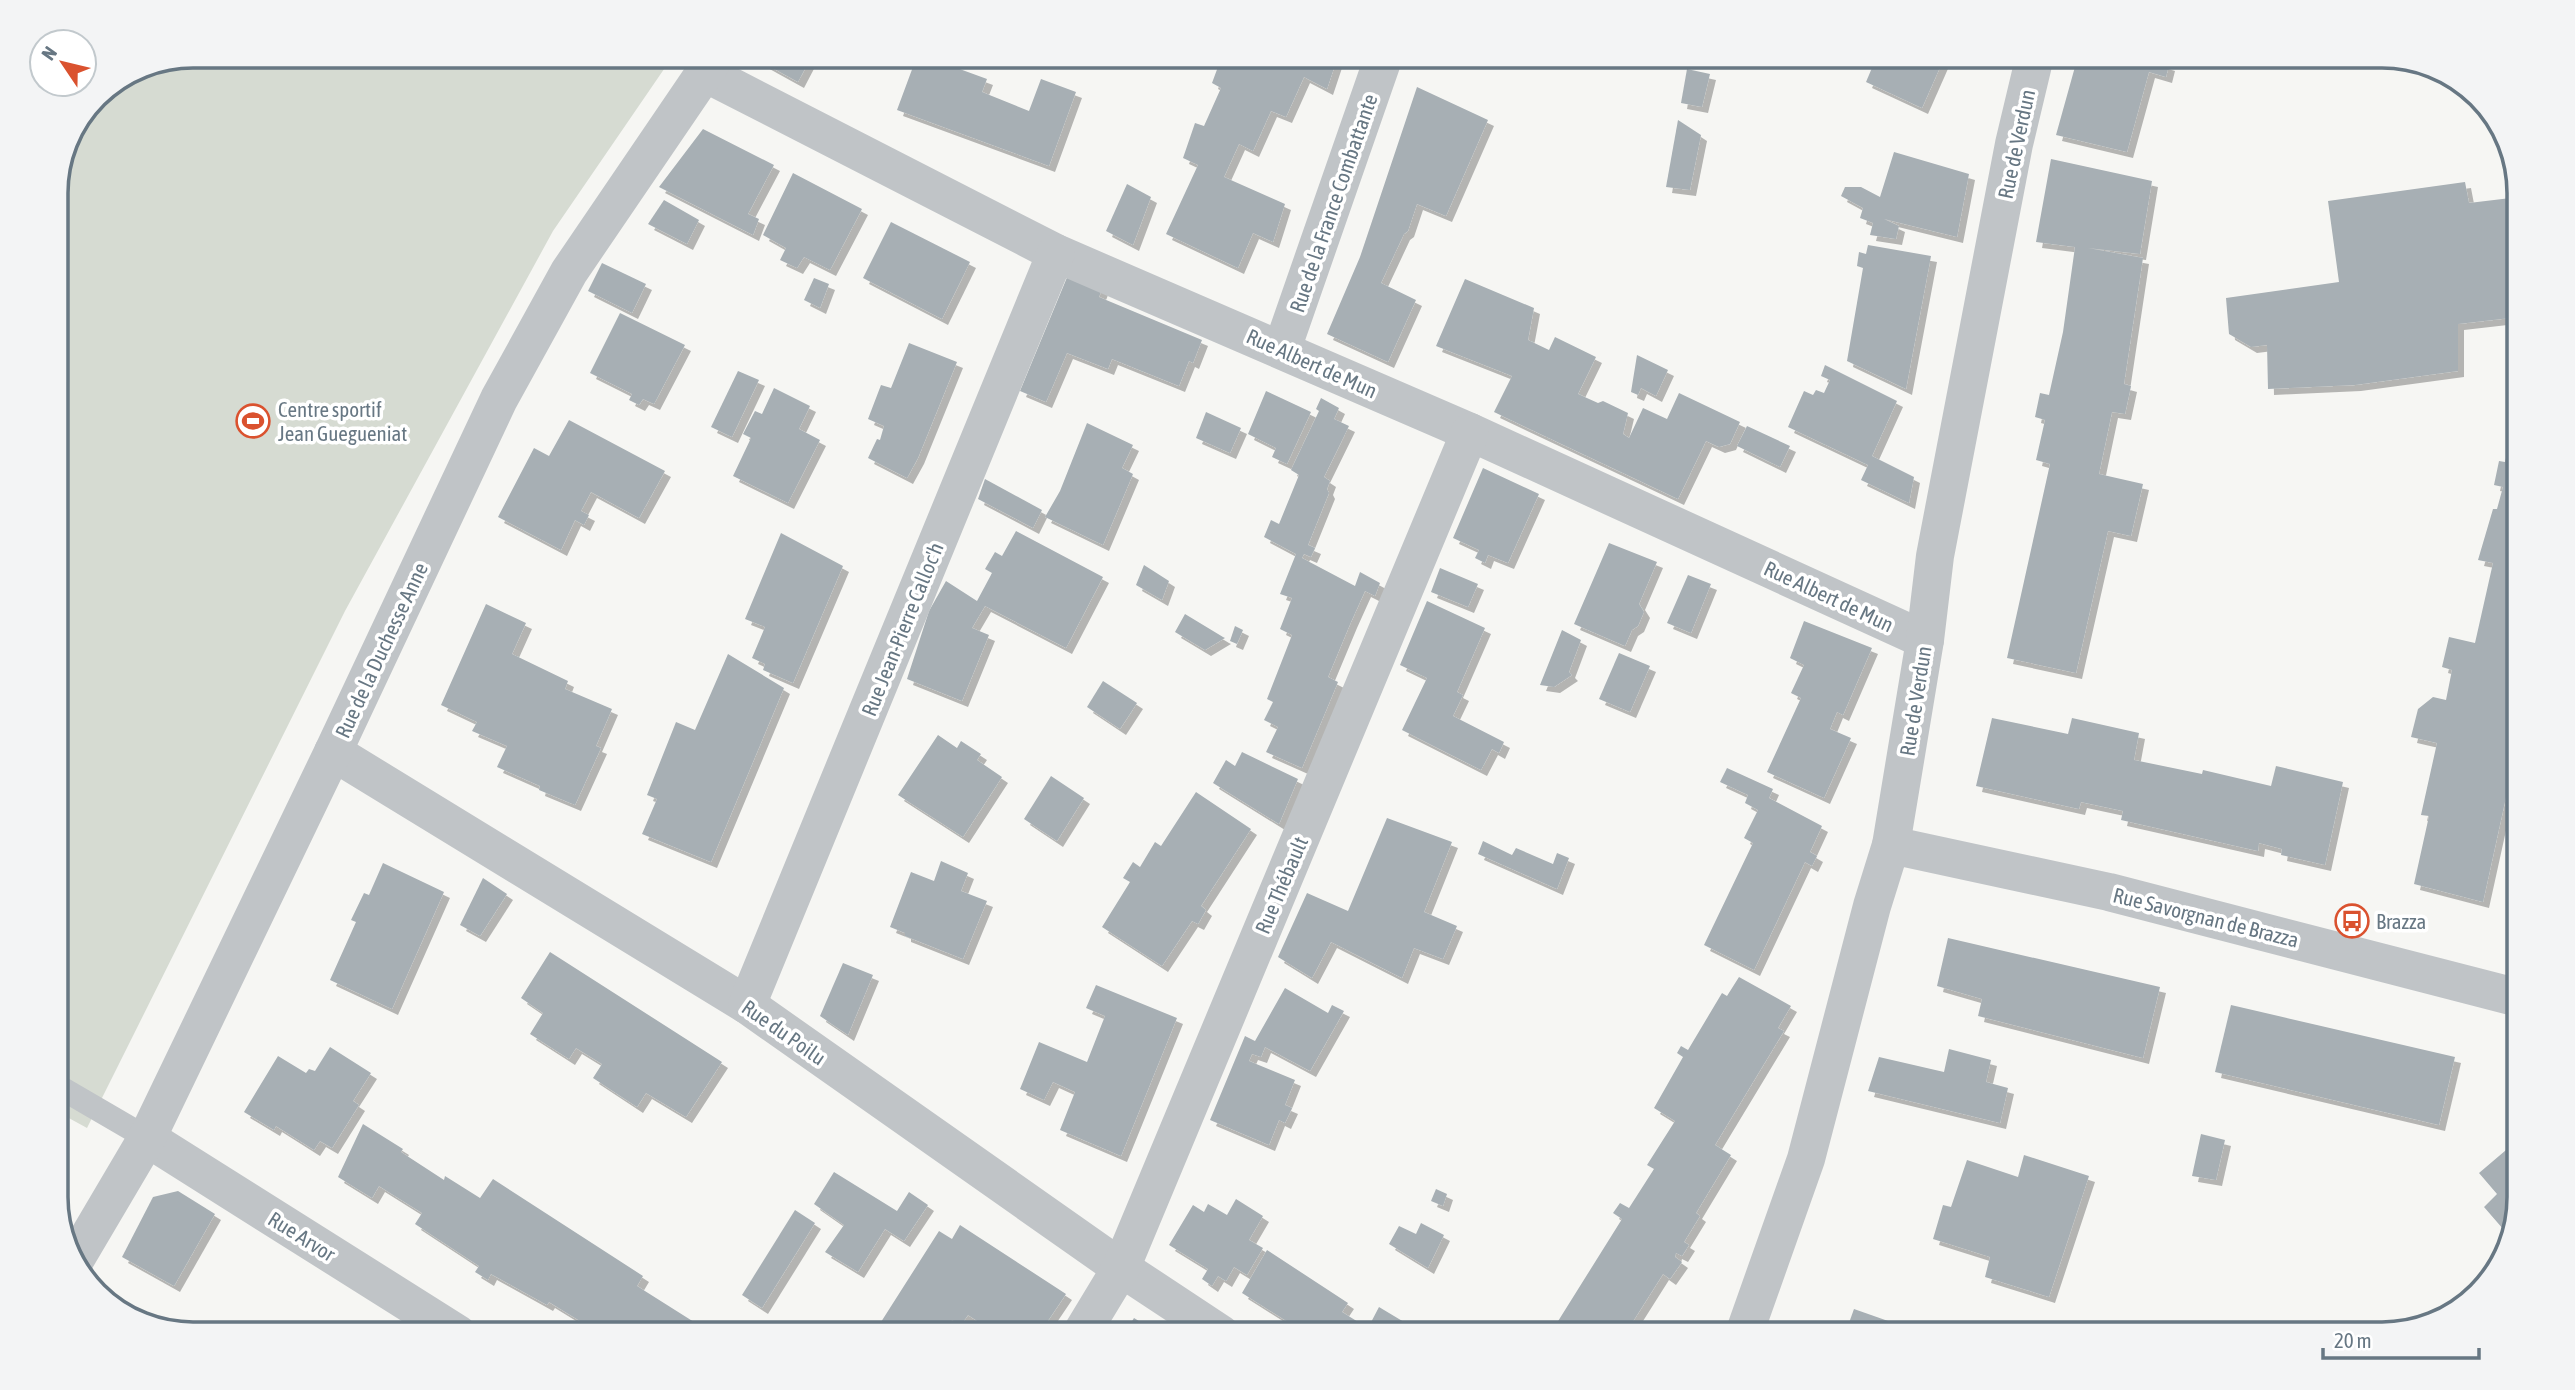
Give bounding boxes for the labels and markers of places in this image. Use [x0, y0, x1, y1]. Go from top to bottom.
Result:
place label: Centre sportif Jean Guegueniat [278, 397, 407, 445]
sports icon: Centre sportif Jean Guegueniat [234, 402, 272, 440]
bus stop icon: Brazza [2333, 902, 2371, 940]
place label: Brazza [2376, 909, 2426, 933]

